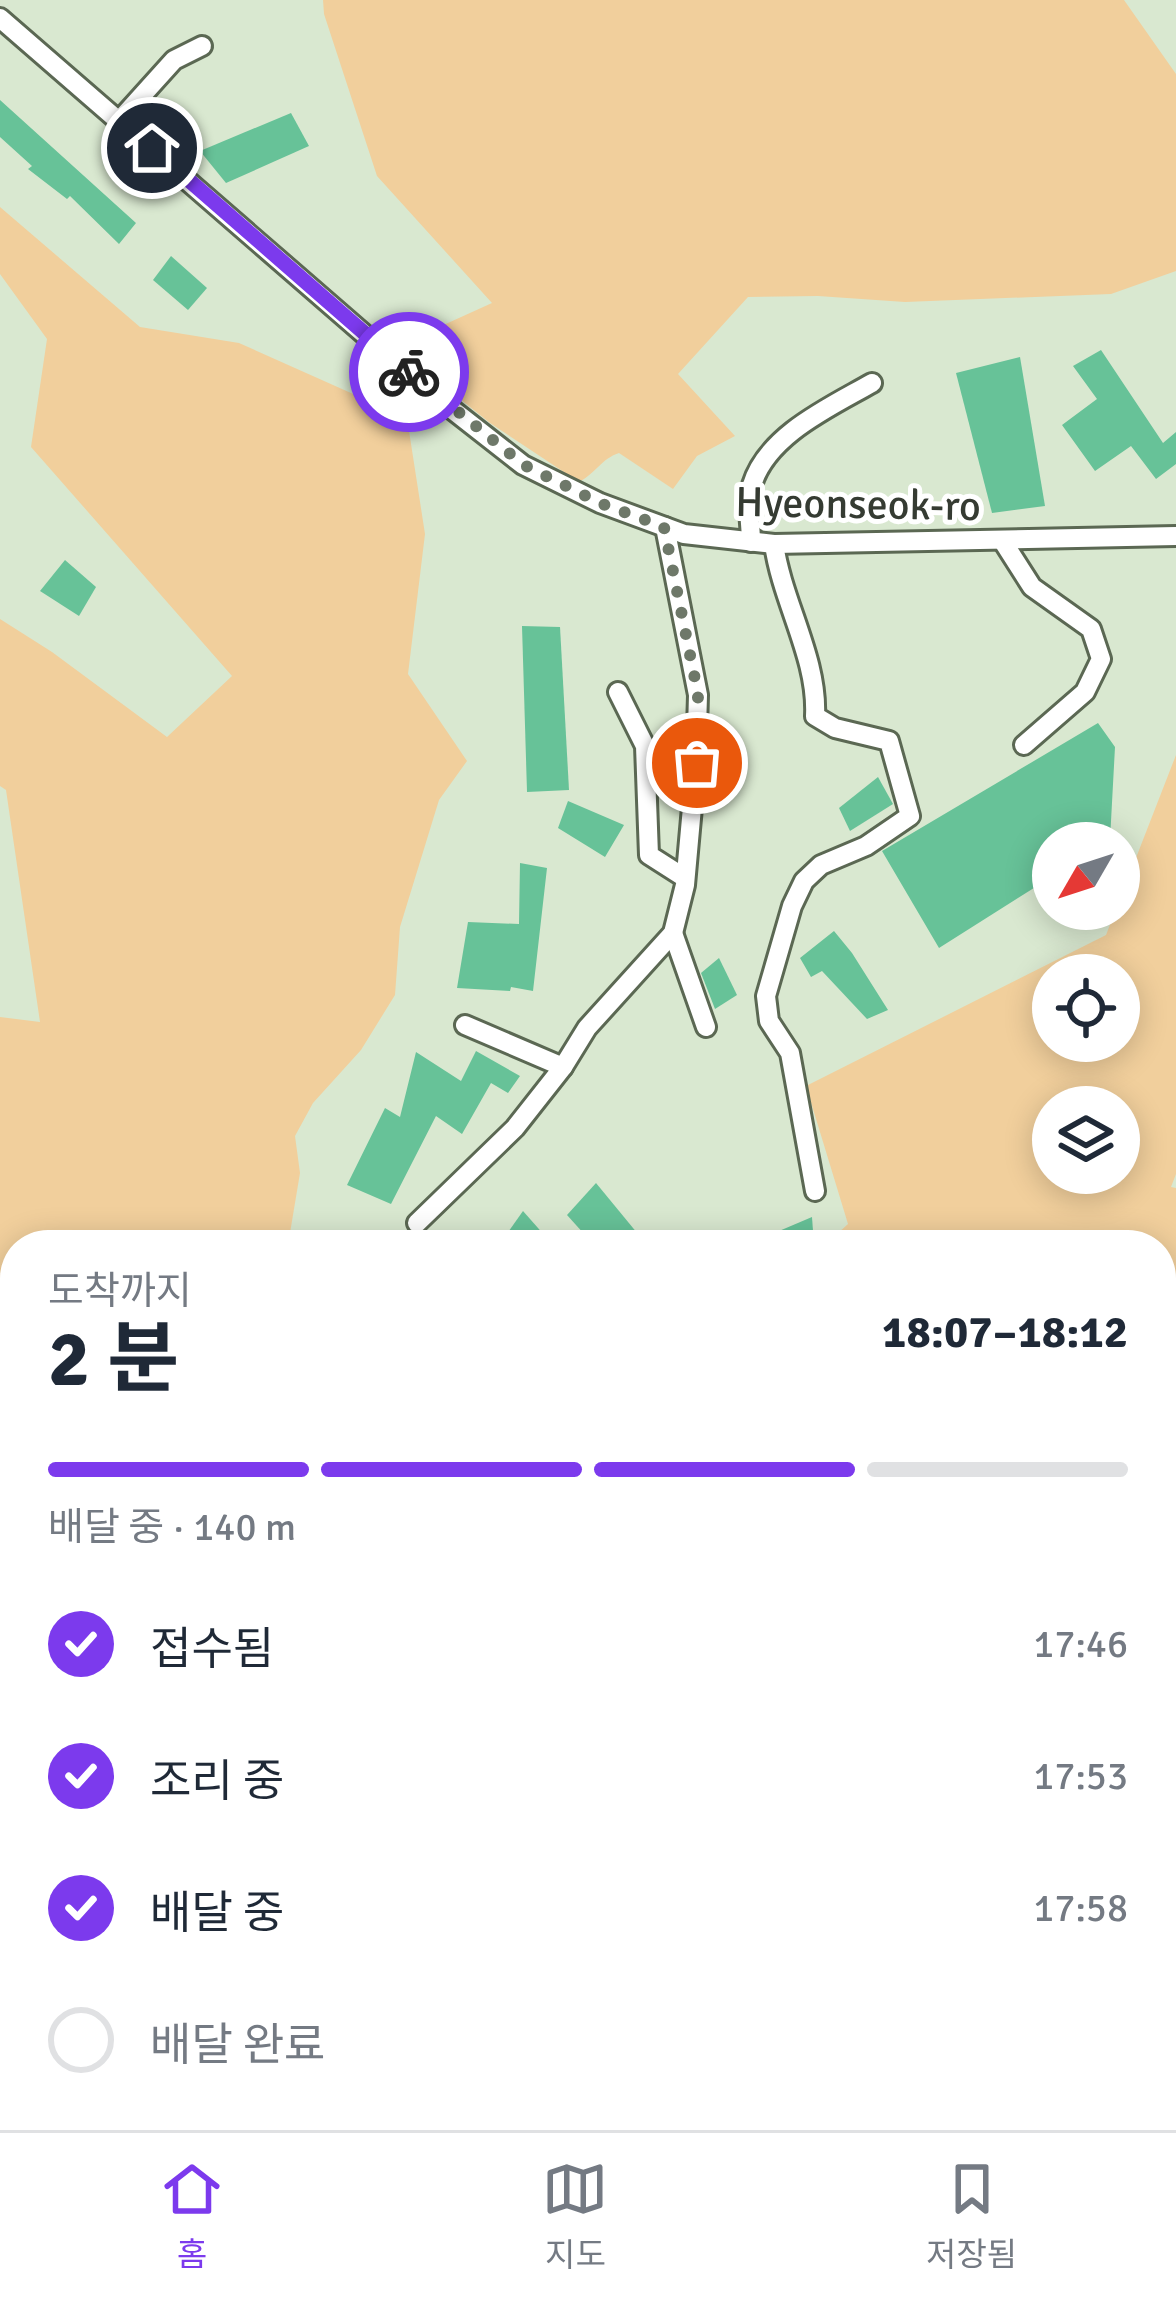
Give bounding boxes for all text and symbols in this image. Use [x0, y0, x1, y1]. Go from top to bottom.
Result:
pin [101, 97, 203, 199]
icon: home [119, 115, 185, 181]
courier [349, 312, 469, 432]
icon: bike [376, 339, 442, 405]
street label: Hyeonseok-ro [735, 477, 981, 532]
pin [646, 712, 748, 814]
icon: bag [664, 730, 730, 796]
north arrow [1032, 822, 1140, 930]
map controls [1032, 822, 1140, 1194]
button: locate [1032, 954, 1140, 1062]
button: layers [1032, 1086, 1140, 1194]
text: 도착까지 [48, 1267, 192, 1315]
text: 18:07–18:12 [882, 1305, 1128, 1360]
text: 2 분 [48, 1312, 179, 1408]
text: 배달 중 · 140 m [48, 1503, 296, 1551]
icon: check [48, 1611, 114, 1677]
text: 17:46 [1033, 1620, 1128, 1668]
text: 접수됨 [150, 1622, 274, 1677]
icon: check [48, 1743, 114, 1809]
text: 17:53 [1033, 1752, 1128, 1800]
text: 조리 중 [150, 1754, 284, 1809]
icon: check [48, 1875, 114, 1941]
text: 17:58 [1033, 1884, 1128, 1932]
text: 배달 중 [150, 1886, 284, 1941]
text: 배달 완료 [150, 2018, 326, 2073]
tab: 홈 [159, 2156, 225, 2276]
tab: 지도 [542, 2156, 608, 2276]
tab: 저장됨 [926, 2156, 1017, 2276]

